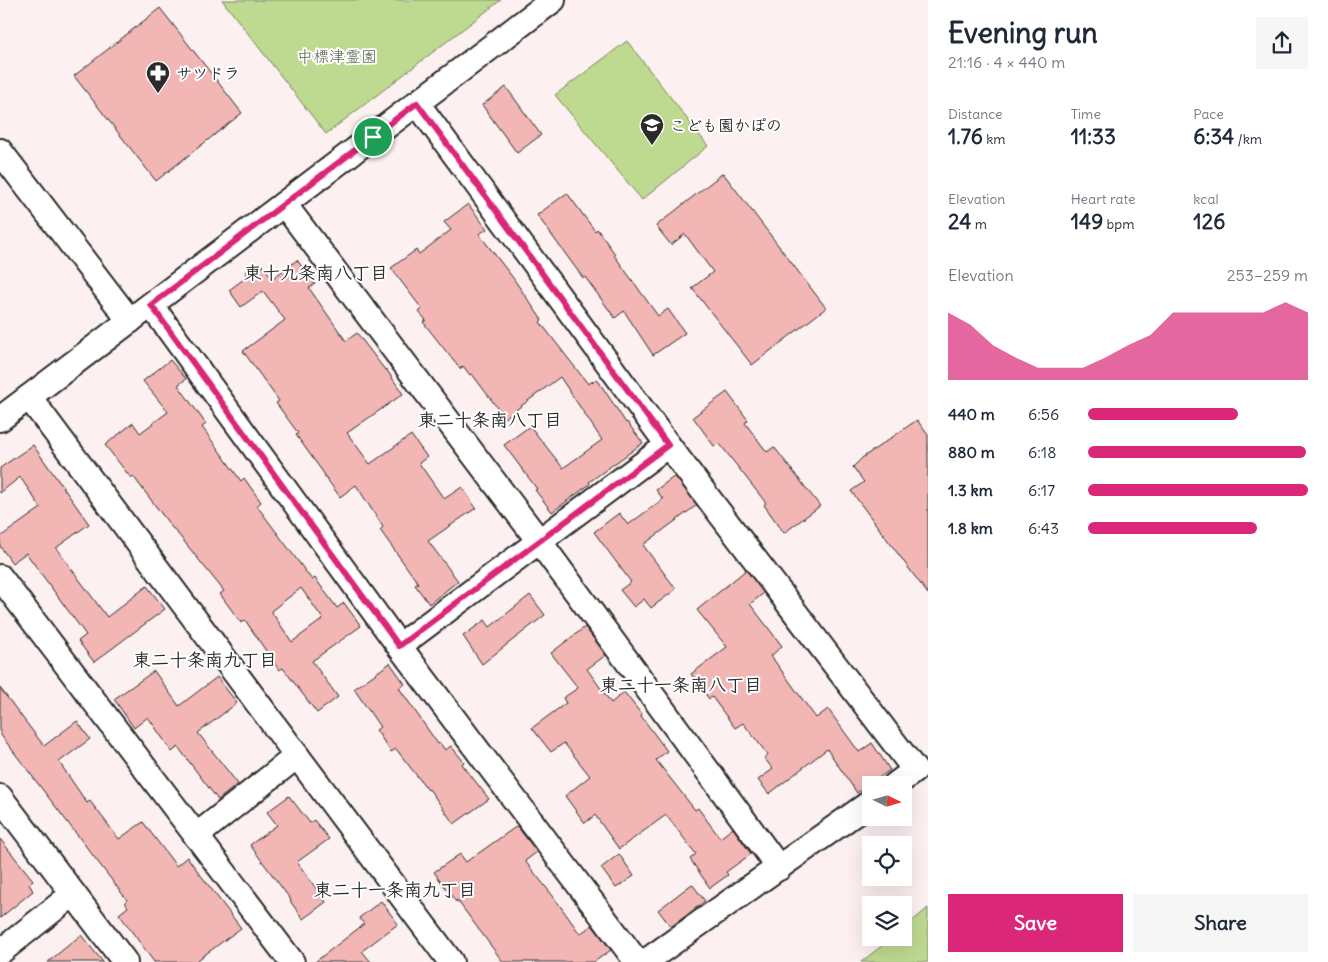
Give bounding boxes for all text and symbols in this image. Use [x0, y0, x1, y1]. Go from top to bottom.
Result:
text: Evening run [948, 15, 1098, 51]
button: share [1256, 17, 1308, 69]
park label: 中標津霊園 [297, 46, 377, 66]
text: 21:16 · 4 × 440 m [948, 52, 1065, 72]
pharmacy icon: サツドラ [145, 60, 171, 94]
place label: サツドラ [176, 63, 240, 83]
text: Distance [948, 105, 1003, 123]
text: Time [1071, 105, 1101, 123]
text: Pace [1193, 105, 1224, 123]
school or university icon: こども園かぽの [639, 112, 665, 146]
place label: こども園かぽの [670, 115, 782, 135]
pin [352, 116, 394, 158]
icon: arrive [359, 123, 387, 151]
text: 1.76 [948, 123, 983, 150]
text: 11:33 [1071, 123, 1116, 150]
text: 6:34 [1193, 123, 1234, 150]
text: km [983, 130, 1006, 148]
text: /km [1234, 130, 1262, 148]
text: Elevation [948, 190, 1005, 208]
text: Heart rate [1071, 190, 1136, 208]
text: kcal [1193, 190, 1219, 208]
text: 24 [948, 208, 971, 235]
text: 149 [1071, 208, 1103, 235]
text: 126 [1193, 208, 1225, 235]
text: m [971, 215, 987, 233]
text: bpm [1103, 215, 1135, 233]
district label: 東十九条南八丁目 [244, 261, 388, 284]
text: Elevation [948, 265, 1014, 285]
text: 253–259 m [1227, 265, 1308, 285]
text: 440 m [948, 404, 995, 424]
text: 6:56 [1028, 404, 1059, 424]
district label: 東二十条南八丁目 [418, 408, 562, 431]
text: 880 m [948, 442, 995, 462]
text: 6:18 [1028, 442, 1056, 462]
text: 1.3 km [948, 480, 993, 500]
text: 6:17 [1028, 480, 1055, 500]
text: 1.8 km [948, 518, 993, 538]
text: 6:43 [1028, 518, 1059, 538]
district label: 東二十条南九丁目 [133, 648, 277, 671]
district label: 東二十一条南八丁目 [600, 673, 762, 696]
north arrow [862, 776, 912, 826]
map controls [862, 776, 912, 946]
button: locate [862, 836, 912, 886]
district label: 東二十一条南九丁目 [314, 878, 476, 901]
button: Save [948, 894, 1123, 952]
button: Share [1133, 894, 1308, 952]
button: layers [862, 896, 912, 946]

